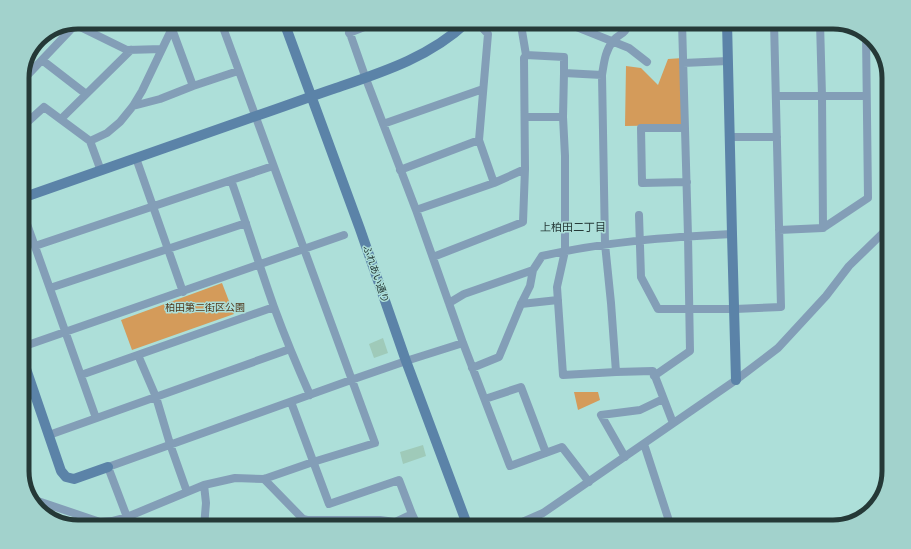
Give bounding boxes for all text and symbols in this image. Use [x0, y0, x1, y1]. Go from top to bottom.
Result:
district label: 上柏田二丁目 [540, 220, 606, 234]
street label: ふれあい通り [360, 244, 392, 304]
park label: 柏田第二街区公園 [165, 301, 245, 314]

